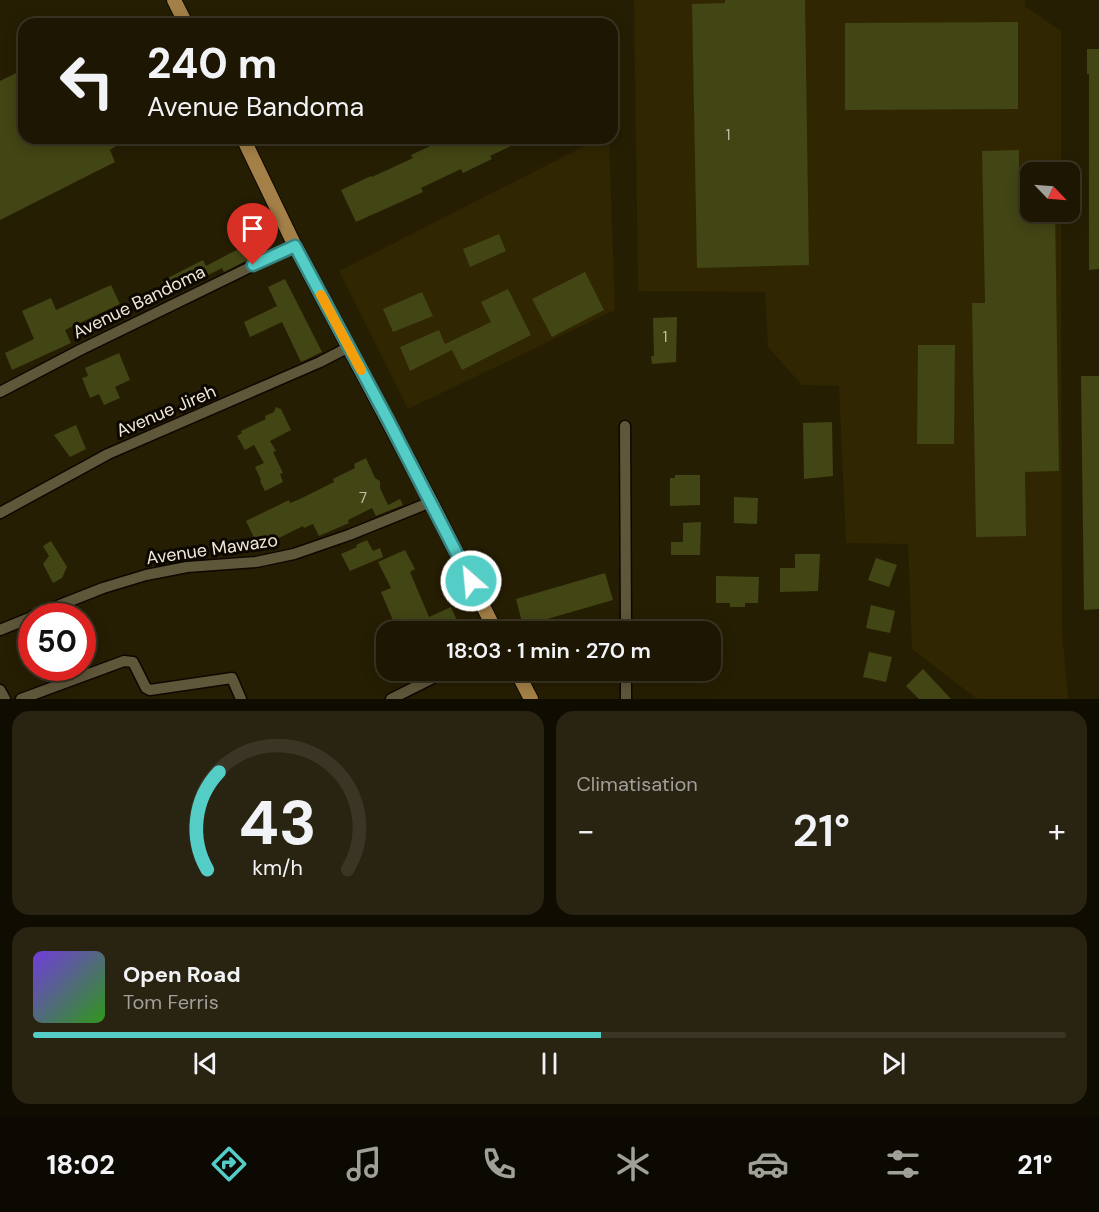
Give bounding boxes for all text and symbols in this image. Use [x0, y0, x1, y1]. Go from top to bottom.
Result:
text: 240 m [147, 36, 277, 91]
icon: left [48, 42, 126, 120]
text: Avenue Bandoma [147, 89, 364, 124]
house number: 1 [726, 125, 730, 145]
north arrow [1020, 162, 1080, 222]
map controls [1020, 162, 1080, 222]
pin [227, 203, 278, 265]
icon: arrive [236, 212, 269, 245]
street label: Avenue Bandoma [69, 259, 209, 345]
house number: 1 [663, 327, 667, 347]
street label: Avenue Jireh [112, 379, 220, 443]
house number: 7 [359, 488, 367, 508]
street label: Avenue Mawazo [145, 528, 279, 570]
position arrow [439, 549, 503, 613]
speed limit sign: 50 [18, 603, 96, 681]
text: 18:03 · 1 min · 270 m [446, 636, 651, 665]
text: Climatisation [577, 771, 698, 797]
text: 43 [239, 782, 317, 863]
text: 21° [792, 801, 850, 860]
text: − [577, 809, 595, 852]
text: + [1048, 809, 1066, 852]
text: km/h [252, 854, 303, 882]
text: Open Road [123, 960, 241, 989]
text: Tom Ferris [123, 989, 219, 1015]
icon: previous [189, 1047, 222, 1080]
icon: pause [533, 1047, 566, 1080]
icon: next [877, 1047, 910, 1080]
icon: directions [208, 1143, 250, 1185]
icon: music [343, 1143, 385, 1185]
icon: phone [478, 1143, 520, 1185]
icon: climate [612, 1143, 654, 1185]
icon: car [747, 1143, 789, 1185]
icon: filters [882, 1143, 924, 1185]
text: 18:02 [46, 1147, 115, 1182]
text: 21° [1017, 1147, 1053, 1182]

